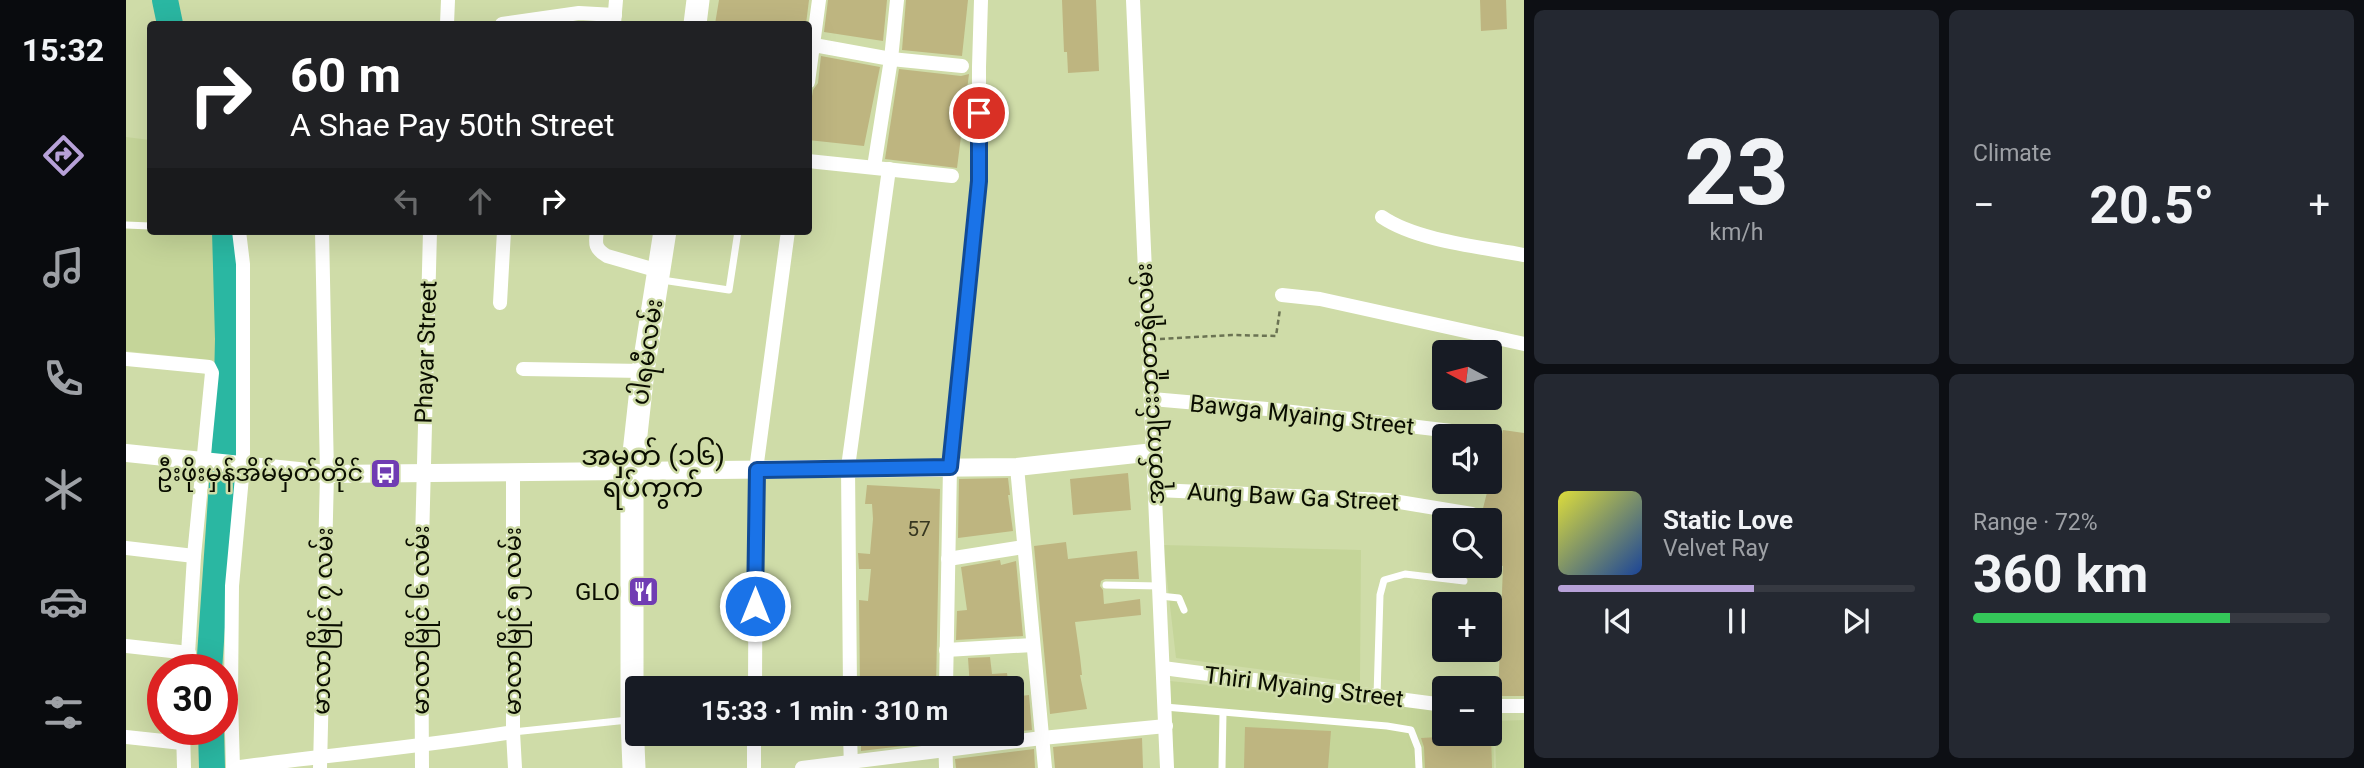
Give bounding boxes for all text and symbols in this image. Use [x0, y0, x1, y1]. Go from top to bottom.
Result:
text: 15:32 [22, 31, 104, 69]
text: 60 m [290, 47, 401, 104]
icon: right [175, 49, 266, 140]
pin [949, 83, 1009, 143]
icon: arrive [960, 94, 998, 132]
text: A Shae Pay 50th Street [290, 106, 614, 144]
text: 23 [1684, 120, 1789, 226]
icon: directions [39, 131, 88, 180]
text: Climate [1973, 140, 2052, 167]
text: 20.5° [2089, 175, 2214, 236]
icon: left [388, 182, 426, 220]
icon: ahead [461, 182, 499, 220]
icon: right [534, 182, 572, 220]
text: − [1973, 183, 1995, 227]
text: + [2308, 183, 2330, 227]
text: km/h [1710, 219, 1764, 246]
icon: music [39, 243, 88, 292]
street label: အုတ်ကျင်းဘူတာရုံလမ်း [1128, 262, 1175, 506]
street label: Phayar Street [410, 280, 442, 424]
street label: ပါရမီလမ်း [624, 297, 673, 408]
north arrow [1432, 340, 1502, 410]
map controls [1432, 340, 1502, 746]
icon: phone [39, 354, 88, 403]
street label: Bawga Myaing Street [1188, 389, 1416, 441]
button: sound [1432, 424, 1502, 494]
district label: အမှတ် (၁၆) ရပ်ကွက် [581, 437, 725, 510]
bus stop icon: ဦးဖိုးမှန်အိမ်မှတ်တိုင် [369, 456, 403, 490]
place label: ဦးဖိုးမှန်အိမ်မှတ်တိုင် [157, 457, 363, 492]
icon: climate [39, 465, 88, 514]
street label: Aung Baw Ga Street [1186, 477, 1400, 517]
text: Static Love [1663, 505, 1793, 535]
button: search [1432, 508, 1502, 578]
text: Range · 72% [1973, 509, 2098, 536]
house number: 57 [907, 517, 931, 541]
street label: မာလာမြိုင် ၆ လမ်း [405, 525, 440, 715]
street label: မာလာမြိုင် ၇ လမ်း [305, 527, 344, 715]
street label: မာလာမြိုင် ၅ လမ်း [497, 527, 532, 715]
text: Velvet Ray [1663, 535, 1769, 562]
text: 360 km [1973, 544, 2148, 605]
position arrow [718, 569, 792, 643]
restaurant icon: GLO [626, 575, 660, 609]
icon: car [39, 577, 88, 626]
place label: GLO [575, 578, 620, 606]
button: + [1432, 592, 1502, 662]
icon: previous [1599, 602, 1637, 640]
icon: pause [1718, 602, 1756, 640]
icon: next [1837, 602, 1875, 640]
speed limit sign: 30 [147, 654, 238, 745]
street label: Thiri Myaing Street [1203, 661, 1405, 713]
button: − [1432, 676, 1502, 746]
icon: filters [39, 688, 88, 737]
text: 15:33 · 1 min · 310 m [701, 696, 948, 726]

